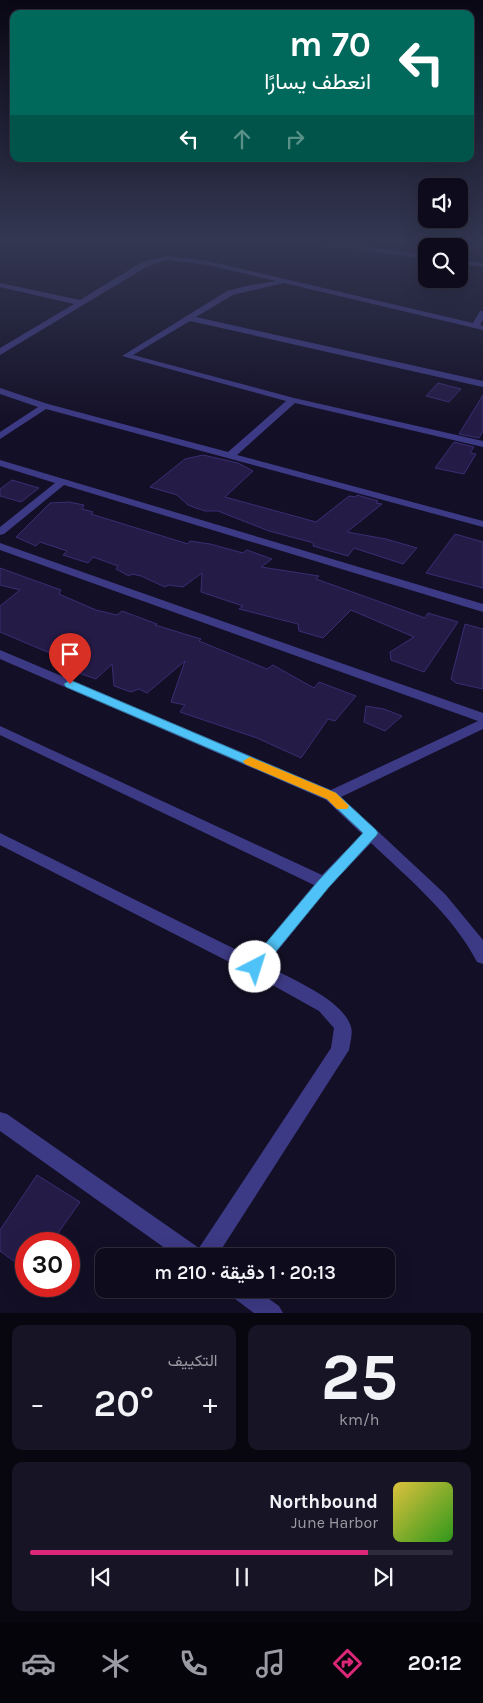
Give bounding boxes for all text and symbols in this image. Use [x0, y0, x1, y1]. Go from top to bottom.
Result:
text: 70 m [289, 24, 371, 65]
icon: left [389, 30, 454, 95]
text: انعطف يسارًا [264, 69, 371, 95]
icon: left [175, 125, 203, 153]
icon: ahead [228, 125, 256, 153]
icon: right [281, 125, 309, 153]
map controls [418, 178, 468, 288]
button: sound [418, 178, 468, 228]
button: search [418, 238, 468, 288]
pin [49, 633, 91, 684]
icon: arrive [56, 640, 84, 668]
position arrow [228, 940, 280, 992]
speed limit sign: 30 [15, 1232, 80, 1297]
text: 20:13 · 1 دقيقة · 210 m [154, 1262, 336, 1284]
text: 25 [321, 1339, 398, 1415]
text: التكييف [168, 1351, 218, 1370]
text: 20° [93, 1381, 154, 1426]
text: − [30, 1387, 45, 1420]
text: + [203, 1387, 218, 1420]
text: km/h [339, 1410, 380, 1429]
text: Northbound [269, 1491, 378, 1513]
text: June Harbor [291, 1513, 378, 1532]
icon: previous [87, 1563, 115, 1591]
icon: pause [228, 1563, 256, 1591]
icon: next [369, 1563, 397, 1591]
icon: car [21, 1646, 56, 1681]
icon: climate [98, 1646, 133, 1681]
icon: phone [176, 1646, 211, 1681]
icon: music [253, 1646, 288, 1681]
icon: directions [330, 1646, 365, 1681]
text: 20:12 [408, 1650, 462, 1676]

